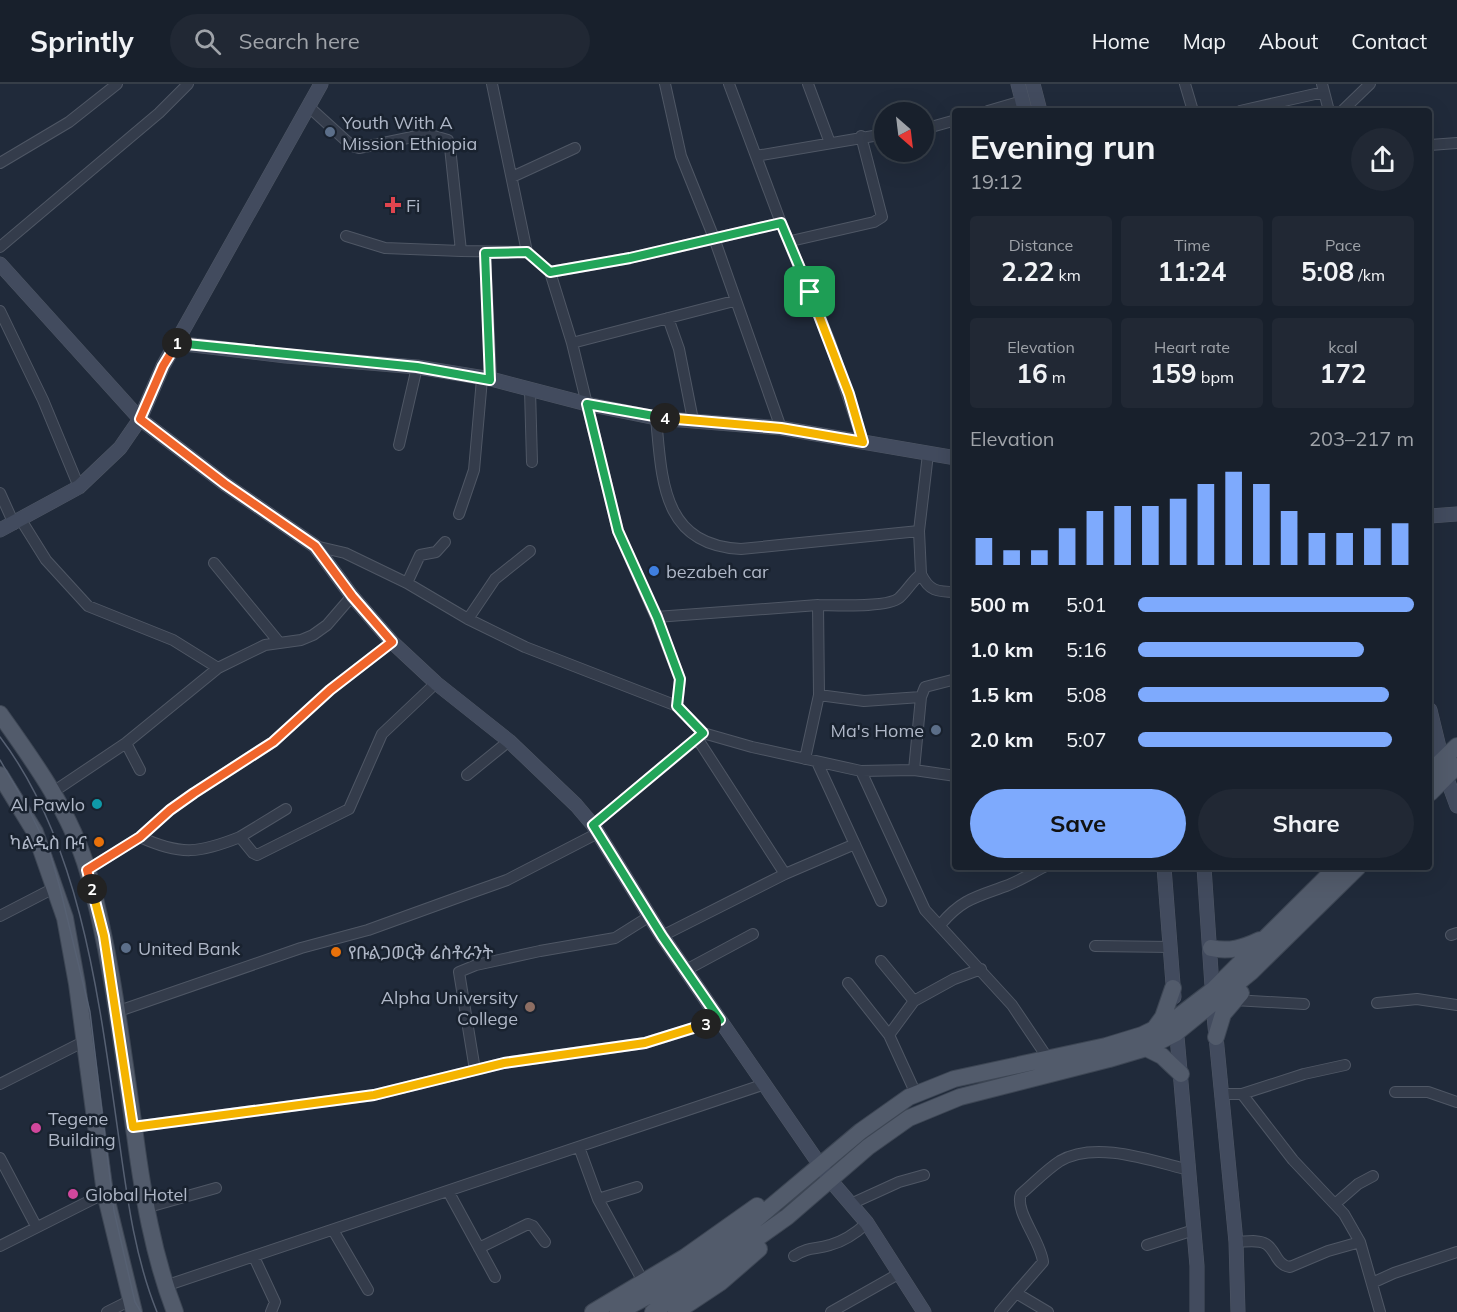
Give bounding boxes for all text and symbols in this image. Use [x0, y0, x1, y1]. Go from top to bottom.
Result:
search box [170, 14, 590, 68]
text: Sprintly [30, 24, 134, 59]
icon: search [191, 25, 224, 58]
text: Search here [239, 27, 360, 55]
text: Home [1092, 28, 1150, 54]
text: Map [1183, 28, 1226, 54]
text: About [1259, 28, 1318, 54]
text: Contact [1351, 28, 1427, 54]
north arrow [874, 102, 934, 162]
map controls [874, 102, 934, 162]
place label: Youth With A Mission Ethiopia [341, 111, 477, 155]
marker: Youth With A Mission Ethiopia [323, 125, 337, 139]
text: Evening run [970, 126, 1156, 167]
button: share [1351, 128, 1414, 191]
text: 19:12 [970, 169, 1023, 194]
place label: Fi [406, 194, 420, 217]
marker: Fi [384, 196, 402, 214]
text: Distance [1009, 235, 1073, 255]
text: Time [1174, 235, 1210, 255]
text: Pace [1325, 235, 1361, 255]
text: 2.22 [1001, 255, 1054, 288]
text: 11:24 [1158, 255, 1226, 288]
text: 5:08 [1301, 255, 1354, 288]
text: km [1054, 265, 1081, 285]
text: /km [1354, 265, 1385, 285]
pin [784, 266, 835, 317]
icon: arrive [793, 275, 826, 308]
pin: 1 [162, 328, 192, 358]
text: 1 [172, 333, 182, 353]
text: Elevation [1007, 337, 1075, 357]
text: Heart rate [1154, 337, 1230, 357]
text: kcal [1328, 337, 1358, 357]
text: 16 [1016, 357, 1047, 390]
text: 159 [1150, 357, 1197, 390]
text: 172 [1320, 357, 1366, 390]
text: m [1047, 367, 1066, 387]
text: bpm [1197, 367, 1234, 387]
pin: 4 [650, 403, 680, 433]
text: 4 [660, 408, 670, 428]
text: Elevation [970, 426, 1055, 451]
text: 203–217 m [1309, 426, 1414, 451]
place label: bezabeh car [666, 560, 769, 583]
marker: bezabeh car [647, 564, 661, 578]
text: 500 m [970, 592, 1029, 617]
text: 5:01 [1066, 592, 1107, 617]
text: 1.0 km [970, 637, 1033, 662]
text: 5:16 [1066, 637, 1107, 662]
text: 1.5 km [970, 682, 1033, 707]
text: 5:08 [1066, 682, 1107, 707]
place label: Ma's Home [830, 719, 924, 742]
marker: Ma's Home [929, 723, 943, 737]
text: 2.0 km [970, 727, 1033, 752]
text: 5:07 [1066, 727, 1107, 752]
button: Save [970, 789, 1186, 858]
button: Share [1198, 789, 1414, 858]
place label: Al Pawlo [11, 793, 85, 816]
marker: Al Pawlo [90, 797, 104, 811]
place label: ካልዲስ ቡና [10, 831, 87, 854]
marker: ካልዲስ ቡና [92, 835, 106, 849]
pin: 2 [77, 874, 107, 904]
text: 2 [87, 879, 97, 899]
place label: United Bank [138, 937, 241, 960]
marker: United Bank [119, 941, 133, 955]
place label: የቡልጋወርቅ ሬስቶራንት [348, 941, 493, 964]
marker: የቡልጋወርቅ ሬስቶራንት [329, 945, 343, 959]
place label: Alpha University College [381, 986, 518, 1030]
marker: Alpha University College [523, 1000, 537, 1014]
pin: 3 [691, 1009, 721, 1039]
text: 3 [701, 1014, 711, 1034]
place label: Tegene Building [48, 1107, 116, 1151]
marker: Tegene Building [29, 1121, 43, 1135]
place label: Global Hotel [85, 1183, 188, 1206]
marker: Global Hotel [66, 1187, 80, 1201]

